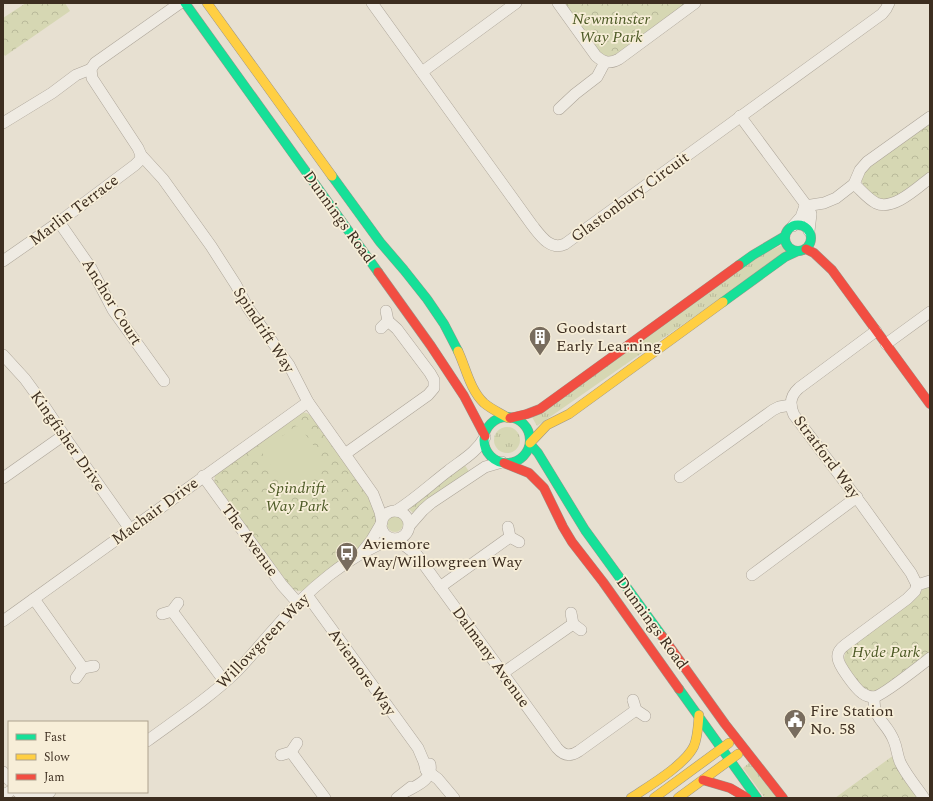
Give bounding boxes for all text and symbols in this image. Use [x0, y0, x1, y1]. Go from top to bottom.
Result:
park label: Newminster Way Park [572, 7, 651, 49]
street label: Glastonbury Circuit [566, 146, 694, 248]
street label: Dunnings Road [297, 166, 381, 268]
street label: Marlin Terrace [24, 168, 124, 252]
street label: Anchor Court [76, 254, 148, 350]
street label: Spindrift Way [227, 282, 302, 379]
place label: Goodstart Early Learning [556, 316, 661, 358]
building icon: Goodstart Early Learning [527, 324, 553, 357]
street label: Kingfisher Drive [24, 386, 112, 496]
street label: Stratford Way [788, 410, 867, 505]
street label: Machair Drive [107, 471, 203, 551]
park label: Spindrift Way Park [265, 476, 329, 518]
street label: The Avenue [215, 499, 285, 581]
place label: Aviemore Way/Willowgreen Way [362, 532, 523, 574]
bus stop icon: Aviemore Way/Willowgreen Way [334, 540, 360, 573]
street label: Dunnings Road [610, 572, 694, 674]
street label: Willowgreen Way [211, 587, 316, 694]
street label: Dalmany Avenue [446, 601, 536, 713]
street label: Aviemore Way [322, 623, 403, 722]
park label: Hyde Park [852, 640, 921, 664]
place label: Fire Station No. 58 [810, 699, 894, 741]
public building icon: Fire Station No. 58 [782, 707, 808, 740]
legend [8, 721, 148, 793]
text: Fast [44, 728, 66, 747]
text: Slow [44, 748, 70, 767]
text: Jam [44, 768, 65, 787]

